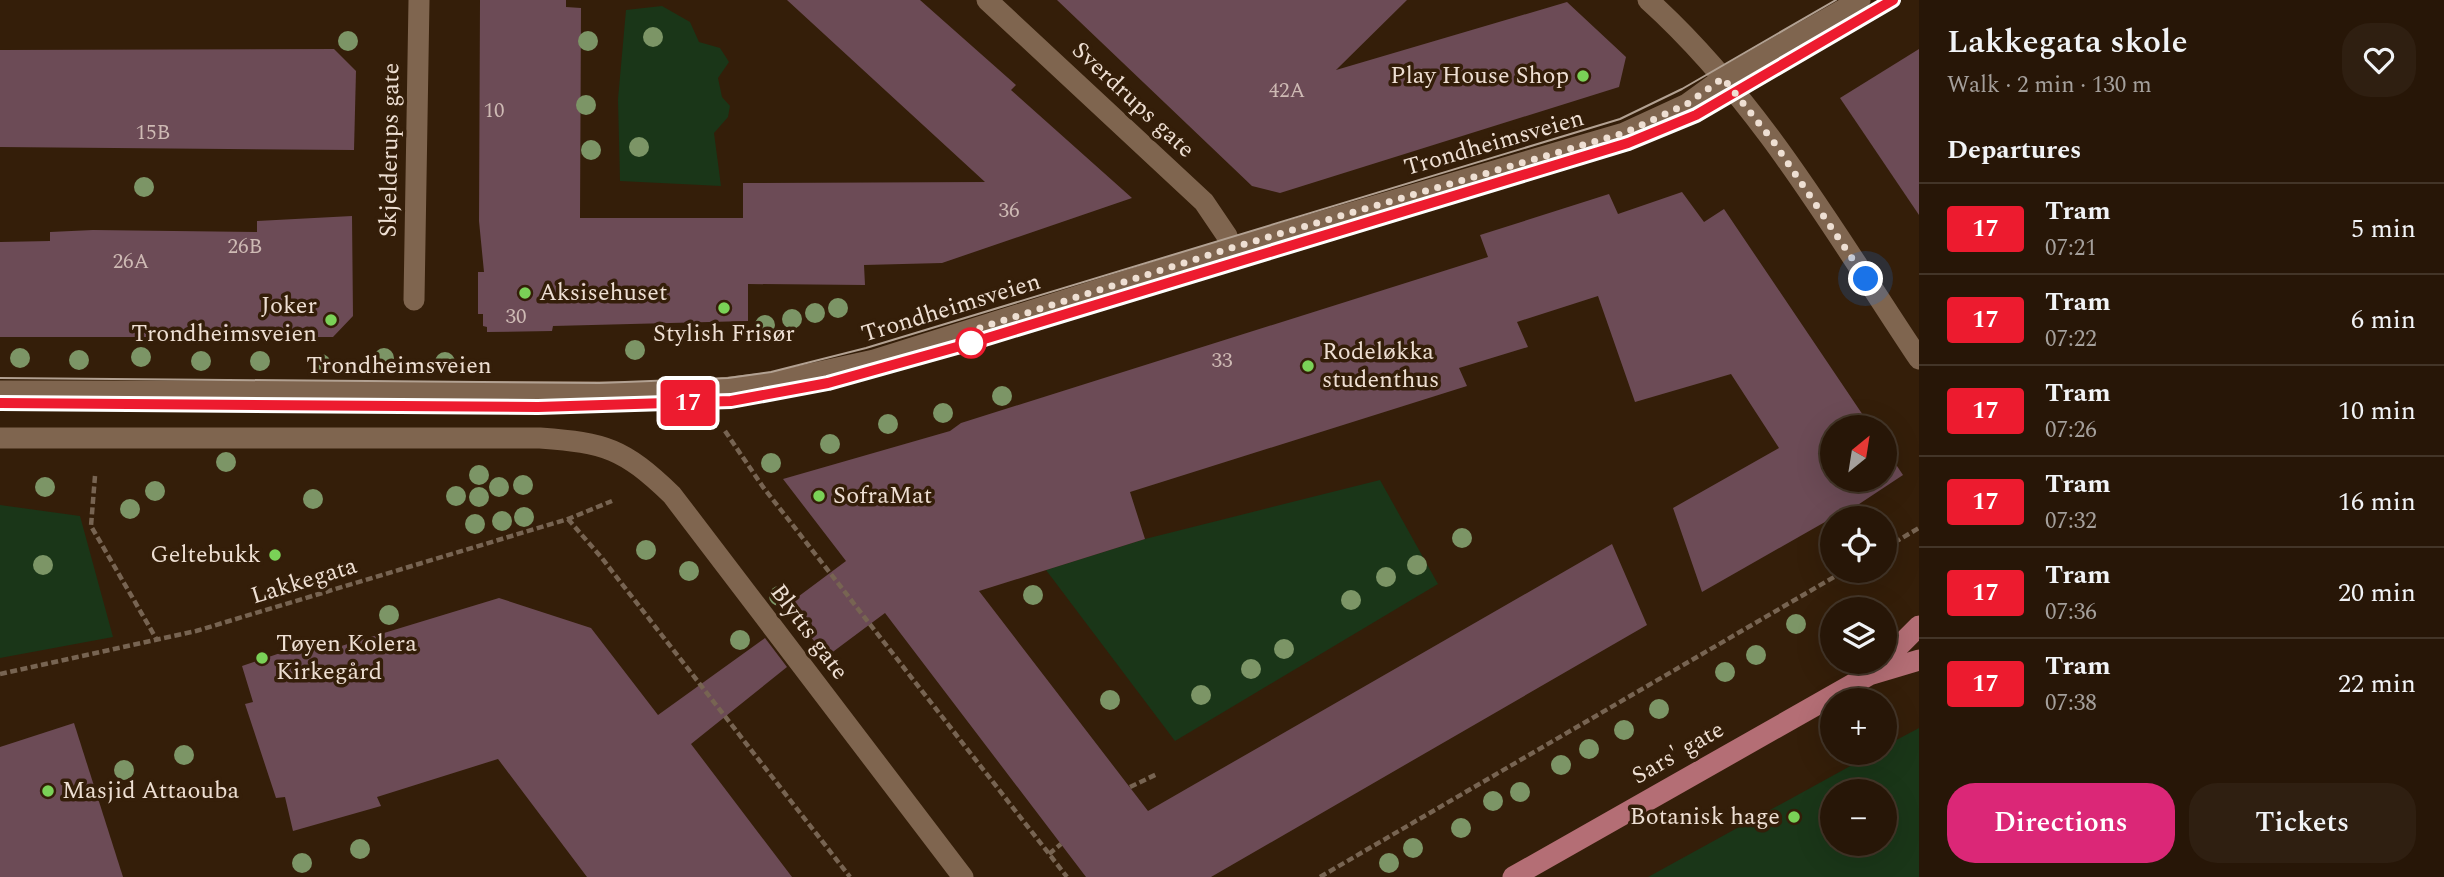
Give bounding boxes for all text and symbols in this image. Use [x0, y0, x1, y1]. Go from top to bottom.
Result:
text: Lakkegata skole [1947, 17, 2188, 67]
button: heart [2342, 23, 2416, 97]
street label: Sverdrups gate [1063, 33, 1203, 167]
place label: Play House Shop [1390, 58, 1569, 94]
street label: Skjelderups gate [370, 62, 410, 238]
marker: Play House Shop [1575, 68, 1591, 84]
text: Walk · 2 min · 130 m [1947, 68, 2152, 103]
house number: 42A [1269, 75, 1306, 107]
house number: 10 [484, 95, 505, 127]
street label: Trondheimsveien [1400, 100, 1588, 186]
house number: 15B [136, 117, 170, 149]
text: Departures [1947, 130, 2081, 170]
text: Tram [2045, 191, 2111, 231]
house number: 36 [999, 195, 1020, 227]
text: 5 min [2351, 209, 2416, 249]
text: 17 [1972, 211, 1999, 247]
house number: 26B [228, 231, 262, 263]
text: 07:21 [2045, 231, 2097, 266]
house number: 26A [113, 246, 150, 278]
your location [1848, 261, 1883, 296]
street label: Trondheimsveien [857, 264, 1045, 352]
place label: Aksisehuset [539, 275, 667, 311]
text: Tram [2045, 282, 2111, 322]
marker: Aksisehuset [517, 285, 533, 301]
place label: Joker Trondheimsveien [131, 288, 317, 352]
marker: Stylish Frisør [716, 300, 732, 316]
text: 6 min [2351, 300, 2416, 340]
house number: 30 [506, 301, 527, 333]
text: 17 [1972, 302, 1999, 338]
marker: Joker Trondheimsveien [323, 312, 339, 328]
place label: Stylish Frisør [653, 316, 795, 352]
text: 07:22 [2045, 322, 2097, 357]
unlabelled marker [956, 328, 986, 358]
place label: Rodeløkka studenthus [1322, 334, 1439, 398]
house number: 33 [1212, 345, 1233, 377]
street label: Trondheimsveien [306, 348, 492, 384]
marker: Rodeløkka studenthus [1300, 358, 1316, 374]
text: Tram [2045, 373, 2111, 413]
line badge: 17 [656, 380, 720, 426]
text: 17 [675, 385, 701, 421]
text: 10 min [2338, 391, 2416, 431]
text: 17 [1972, 393, 1999, 429]
text: 07:26 [2045, 413, 2097, 448]
north arrow [1820, 415, 1897, 492]
map controls [1820, 415, 1897, 856]
text: Tram [2045, 464, 2111, 504]
place label: SofraMat [833, 478, 932, 514]
text: 16 min [2338, 482, 2416, 522]
text: 17 [1972, 484, 1999, 520]
marker: SofraMat [811, 488, 827, 504]
text: 07:32 [2045, 504, 2097, 539]
button: locate [1820, 506, 1897, 583]
place label: Geltebukk [150, 537, 261, 573]
marker: Geltebukk [267, 547, 283, 563]
street label: Lakkegata [246, 548, 362, 614]
text: Tram [2045, 555, 2111, 595]
text: 20 min [2338, 573, 2416, 613]
text: 17 [1972, 575, 1999, 611]
street label: Blytts gate [761, 576, 857, 688]
text: 07:36 [2045, 595, 2097, 630]
button: layers [1820, 597, 1897, 674]
place label: Tøyen Kolera Kirkegård [276, 626, 417, 690]
text: Tram [2045, 646, 2111, 686]
marker: Tøyen Kolera Kirkegård [254, 650, 270, 666]
text: 22 min [2338, 664, 2416, 704]
text: 17 [1972, 666, 1999, 702]
text: 07:38 [2045, 686, 2097, 721]
button: + [1820, 688, 1897, 765]
street label: Sars' gate [1625, 712, 1731, 794]
place label: Masjid Attaouba [62, 773, 240, 809]
button: − [1820, 779, 1897, 856]
marker: Masjid Attaouba [40, 783, 56, 799]
button: Directions [1947, 783, 2175, 863]
button: Tickets [2189, 783, 2416, 863]
place label: Botanisk hage [1630, 799, 1780, 835]
marker: Botanisk hage [1786, 809, 1802, 825]

